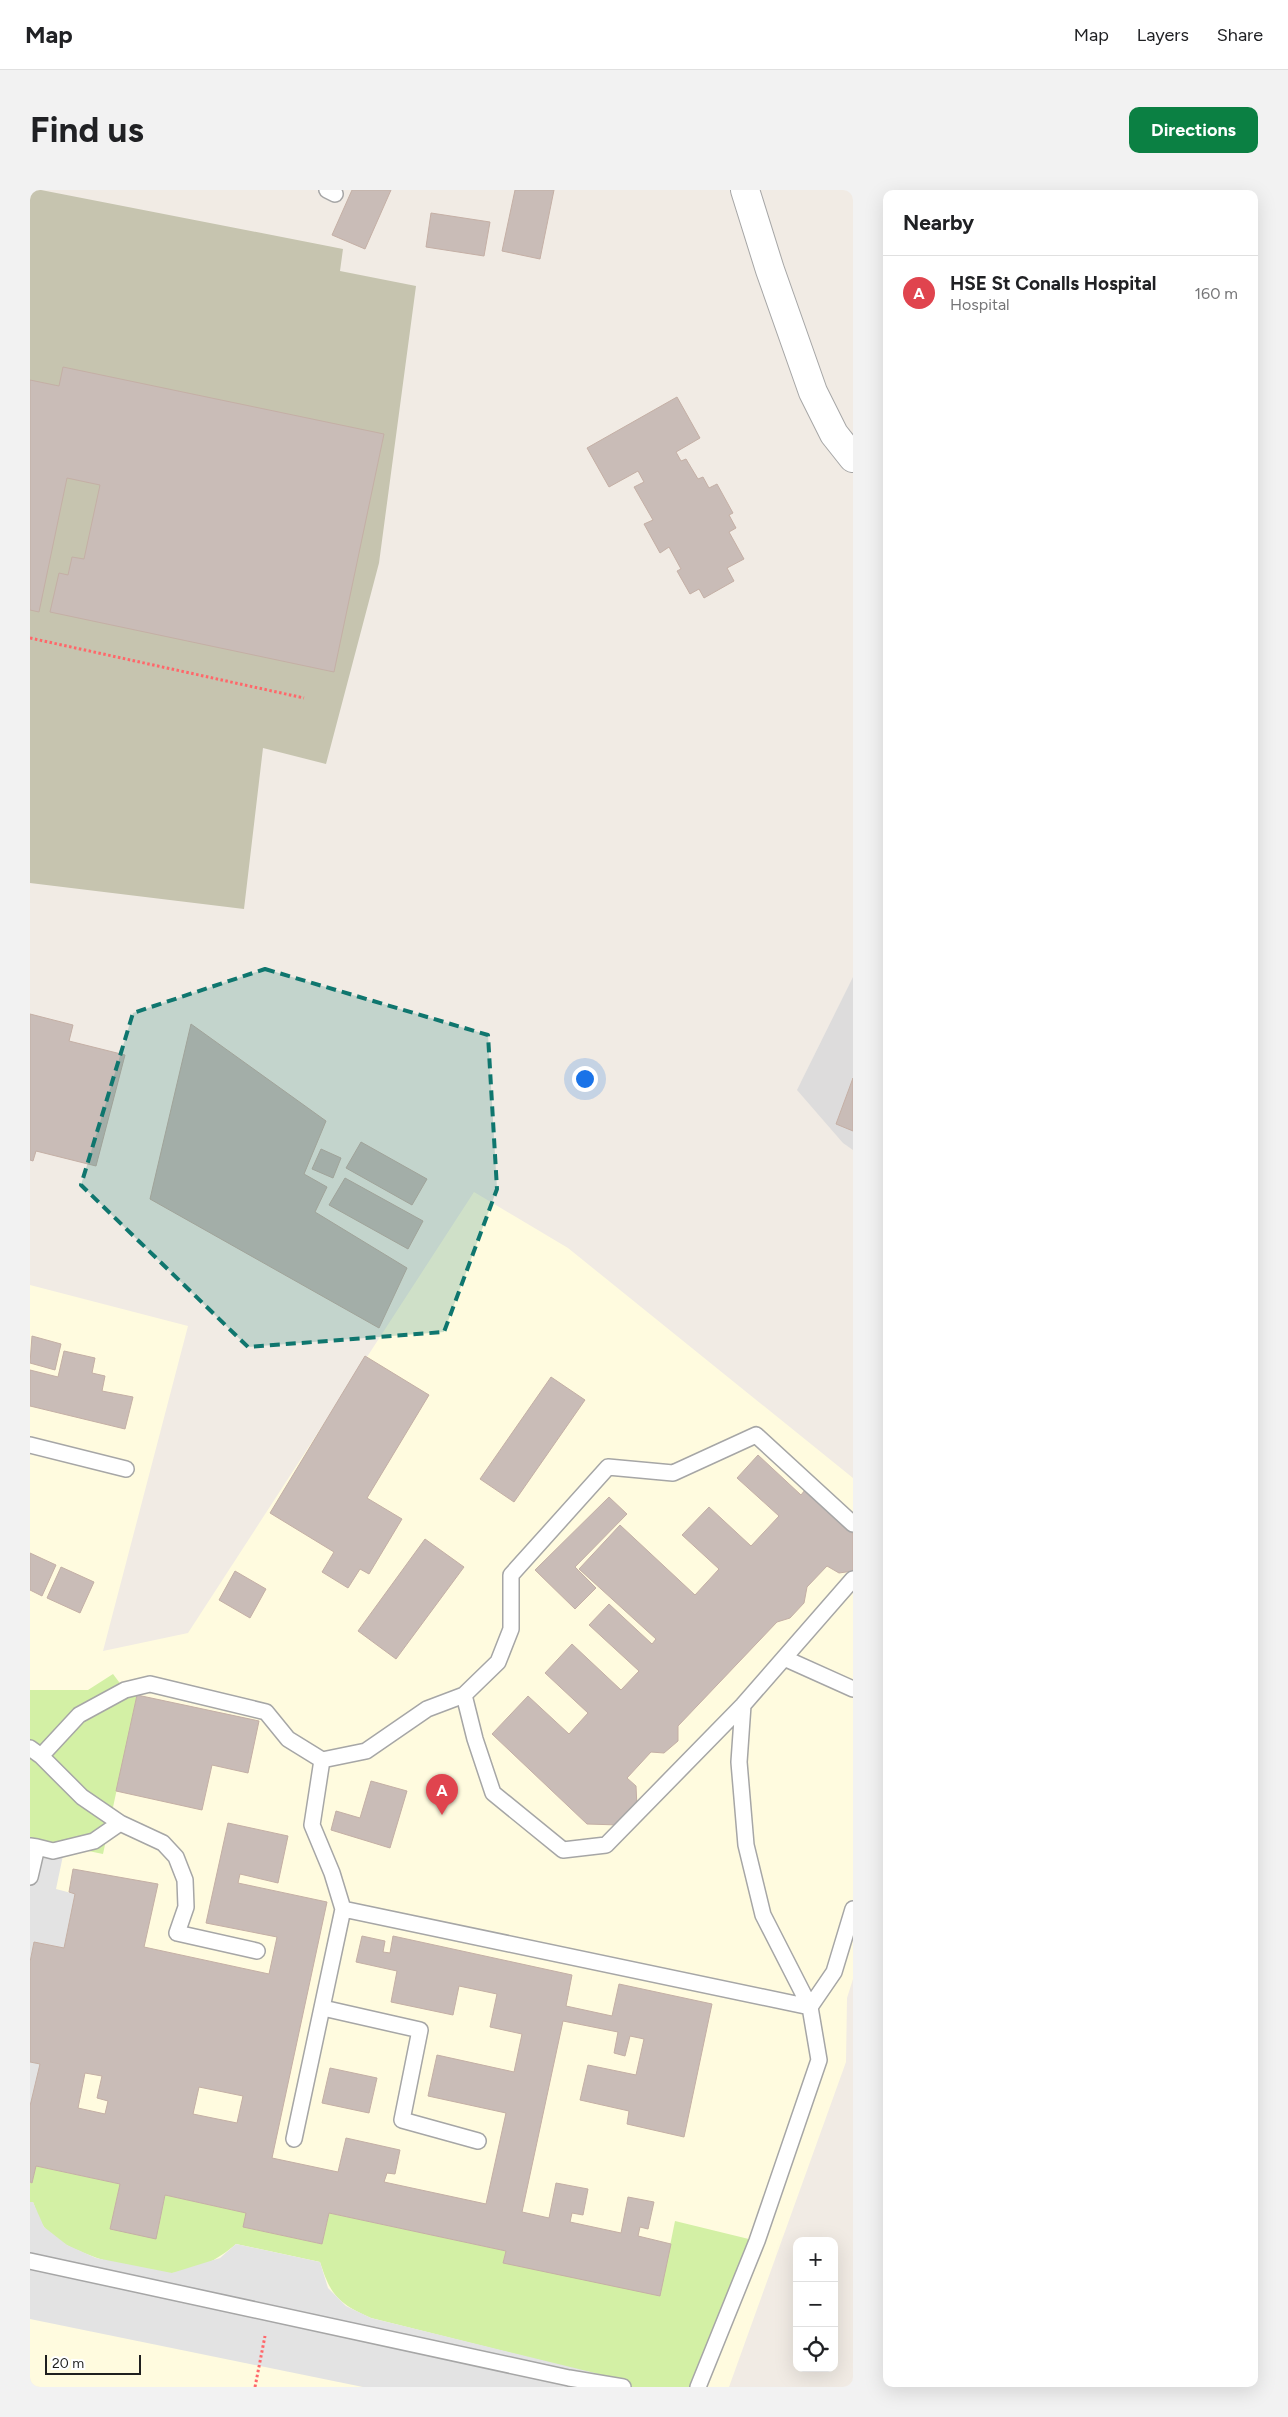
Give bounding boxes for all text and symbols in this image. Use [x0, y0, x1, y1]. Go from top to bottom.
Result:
text: Map [25, 20, 73, 49]
text: Map [1074, 24, 1109, 46]
text: Layers [1137, 24, 1189, 46]
text: Share [1217, 24, 1263, 46]
button: Directions [1129, 107, 1258, 153]
text: Find us [30, 109, 144, 151]
text: Nearby [903, 210, 974, 235]
text: HSE St Conalls Hospital [950, 272, 1156, 295]
text: A [913, 284, 925, 303]
text: 160 m [1195, 284, 1238, 303]
text: Hospital [950, 295, 1010, 314]
your location [572, 1066, 598, 1092]
pin: A [426, 1774, 458, 1815]
map controls [793, 2237, 838, 2372]
button: + [793, 2237, 838, 2282]
button: − [793, 2282, 838, 2327]
button: locate [793, 2327, 838, 2372]
scale bar [45, 2352, 141, 2375]
text: 20 m [52, 2355, 84, 2372]

